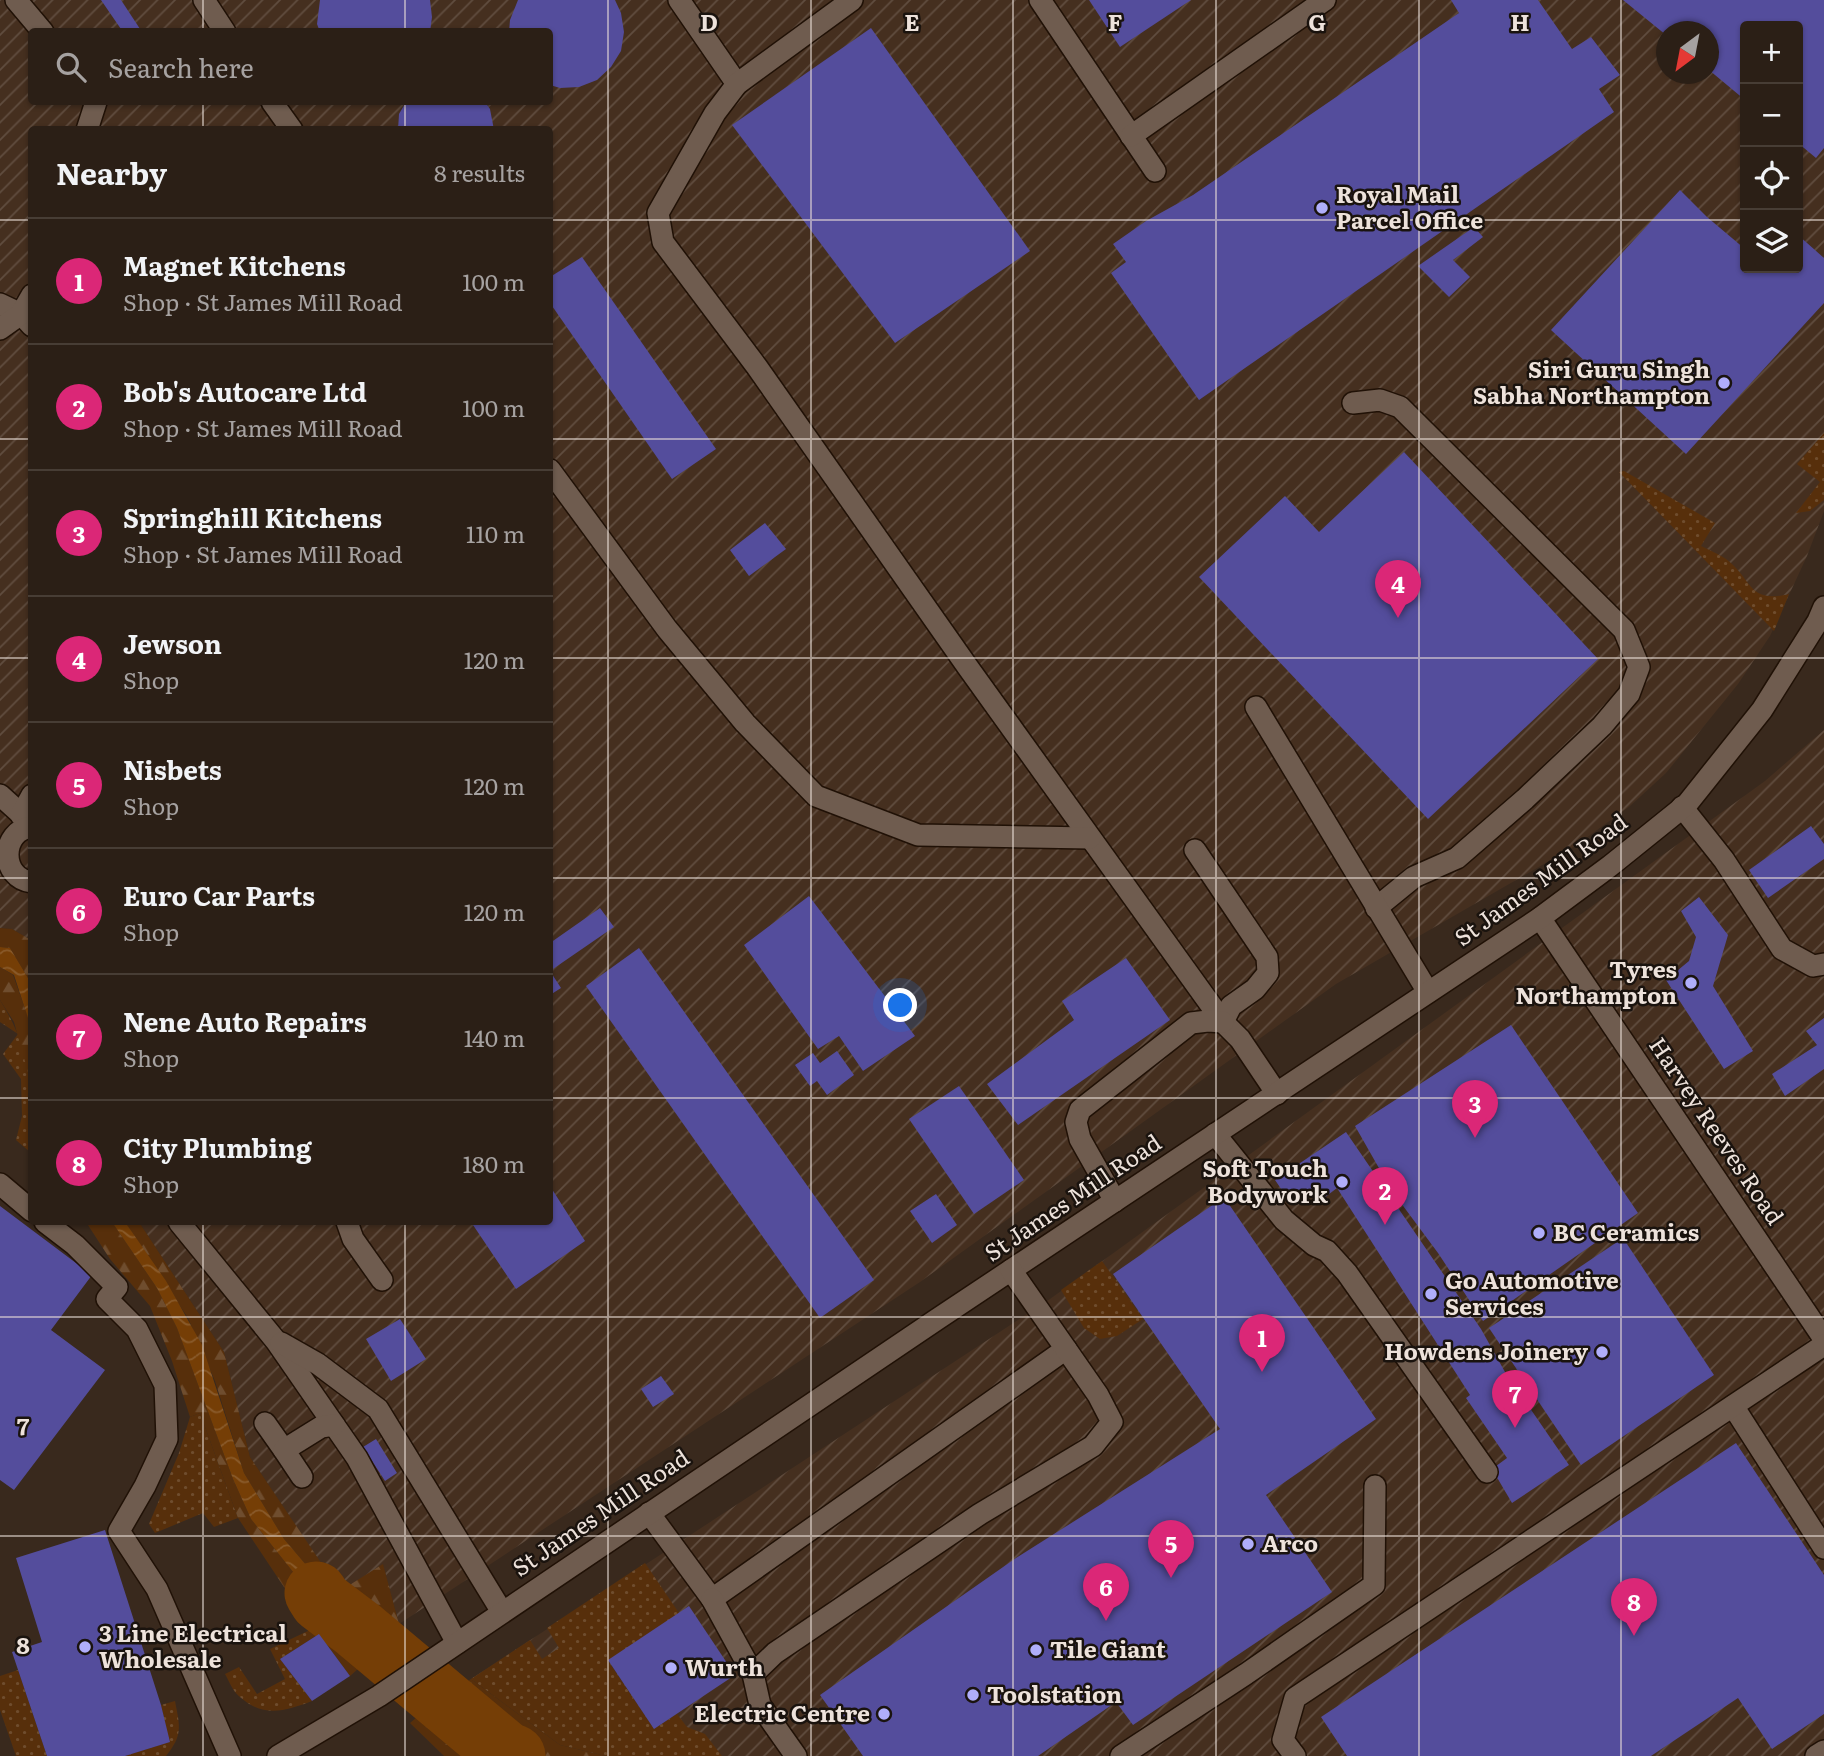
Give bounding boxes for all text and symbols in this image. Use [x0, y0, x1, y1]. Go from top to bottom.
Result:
text: D [700, 4, 718, 38]
text: E [904, 4, 920, 38]
text: F [1108, 4, 1123, 38]
text: G [1308, 4, 1326, 38]
text: H [1510, 4, 1530, 38]
north arrow [1656, 21, 1719, 84]
map controls [1740, 21, 1803, 273]
button: + [1740, 21, 1803, 84]
search box [28, 28, 553, 105]
text: Search here [108, 47, 254, 86]
icon: search [52, 48, 90, 86]
button: − [1740, 84, 1803, 147]
button: locate [1740, 147, 1803, 210]
text: Nearby [56, 150, 167, 194]
text: 8 results [434, 155, 525, 189]
place label: Royal Mail Parcel Office [1336, 176, 1483, 236]
marker: Royal Mail Parcel Office [1314, 200, 1330, 216]
button: layers [1740, 210, 1803, 273]
text: Magnet Kitchens [123, 245, 346, 284]
text: 1 [74, 264, 84, 298]
text: 100 m [462, 264, 525, 298]
text: Shop · St James Mill Road [123, 284, 403, 318]
place label: Siri Guru Singh Sabha Northampton [1473, 351, 1710, 411]
text: Bob's Autocare Ltd [123, 371, 367, 410]
marker: Siri Guru Singh Sabha Northampton [1716, 375, 1732, 391]
text: 2 [73, 390, 85, 424]
text: 100 m [462, 390, 525, 424]
text: Shop · St James Mill Road [123, 410, 403, 444]
text: Springhill Kitchens [123, 497, 382, 536]
text: 3 [73, 516, 85, 550]
text: 110 m [466, 516, 525, 550]
text: Shop · St James Mill Road [123, 536, 403, 570]
pin: 4 [1375, 560, 1421, 618]
text: Jewson [123, 623, 222, 662]
text: 4 [72, 642, 86, 676]
text: 120 m [464, 642, 525, 676]
text: Shop [123, 662, 179, 696]
text: Nisbets [123, 749, 222, 788]
text: 5 [73, 768, 85, 802]
text: 120 m [464, 768, 525, 802]
text: Shop [123, 788, 179, 822]
street label: St James Mill Road [1446, 804, 1633, 953]
text: Euro Car Parts [123, 875, 315, 914]
text: 6 [72, 894, 86, 928]
text: 120 m [464, 894, 525, 928]
text: Shop [123, 914, 179, 948]
place label: Tyres Northampton [1515, 951, 1677, 1011]
marker: Tyres Northampton [1683, 975, 1699, 991]
your location [883, 988, 917, 1022]
text: Nene Auto Repairs [123, 1001, 367, 1040]
text: 7 [73, 1020, 85, 1054]
text: 140 m [464, 1020, 525, 1054]
street label: Harvey Reeves Road [1642, 1029, 1793, 1230]
text: Shop [123, 1040, 179, 1074]
pin: 3 [1452, 1080, 1498, 1138]
street label: St James Mill Road [977, 1124, 1167, 1268]
text: City Plumbing [123, 1127, 312, 1166]
text: 8 [72, 1146, 86, 1180]
text: 180 m [463, 1146, 525, 1180]
place label: Soft Touch Bodywork [1202, 1150, 1329, 1210]
text: Shop [123, 1166, 179, 1200]
pin: 2 [1362, 1167, 1408, 1225]
marker: Soft Touch Bodywork [1334, 1174, 1350, 1190]
place label: BC Ceramics [1553, 1214, 1699, 1248]
marker: BC Ceramics [1531, 1225, 1547, 1241]
place label: Go Automotive Services [1445, 1262, 1619, 1322]
marker: Go Automotive Services [1423, 1286, 1439, 1302]
pin: 1 [1239, 1314, 1285, 1372]
place label: Howdens Joinery [1384, 1333, 1588, 1367]
marker: Howdens Joinery [1594, 1344, 1610, 1360]
pin: 7 [1492, 1370, 1538, 1428]
text: 7 [17, 1408, 30, 1442]
street label: St James Mill Road [505, 1439, 695, 1583]
pin: 5 [1148, 1520, 1194, 1578]
place label: Arco [1262, 1525, 1318, 1559]
marker: Arco [1240, 1536, 1256, 1552]
pin: 6 [1083, 1563, 1129, 1621]
pin: 8 [1611, 1578, 1657, 1636]
place label: 3 Line Electrical Wholesale [99, 1615, 287, 1675]
text: 8 [16, 1627, 30, 1661]
place label: Tile Giant [1050, 1631, 1166, 1665]
marker: 3 Line Electrical Wholesale [77, 1639, 93, 1655]
marker: Tile Giant [1028, 1642, 1044, 1658]
place label: Wurth [685, 1649, 764, 1683]
marker: Wurth [663, 1660, 679, 1676]
place label: Toolstation [987, 1676, 1122, 1710]
marker: Toolstation [965, 1687, 981, 1703]
place label: Electric Centre [694, 1695, 870, 1729]
marker: Electric Centre [876, 1706, 892, 1722]

